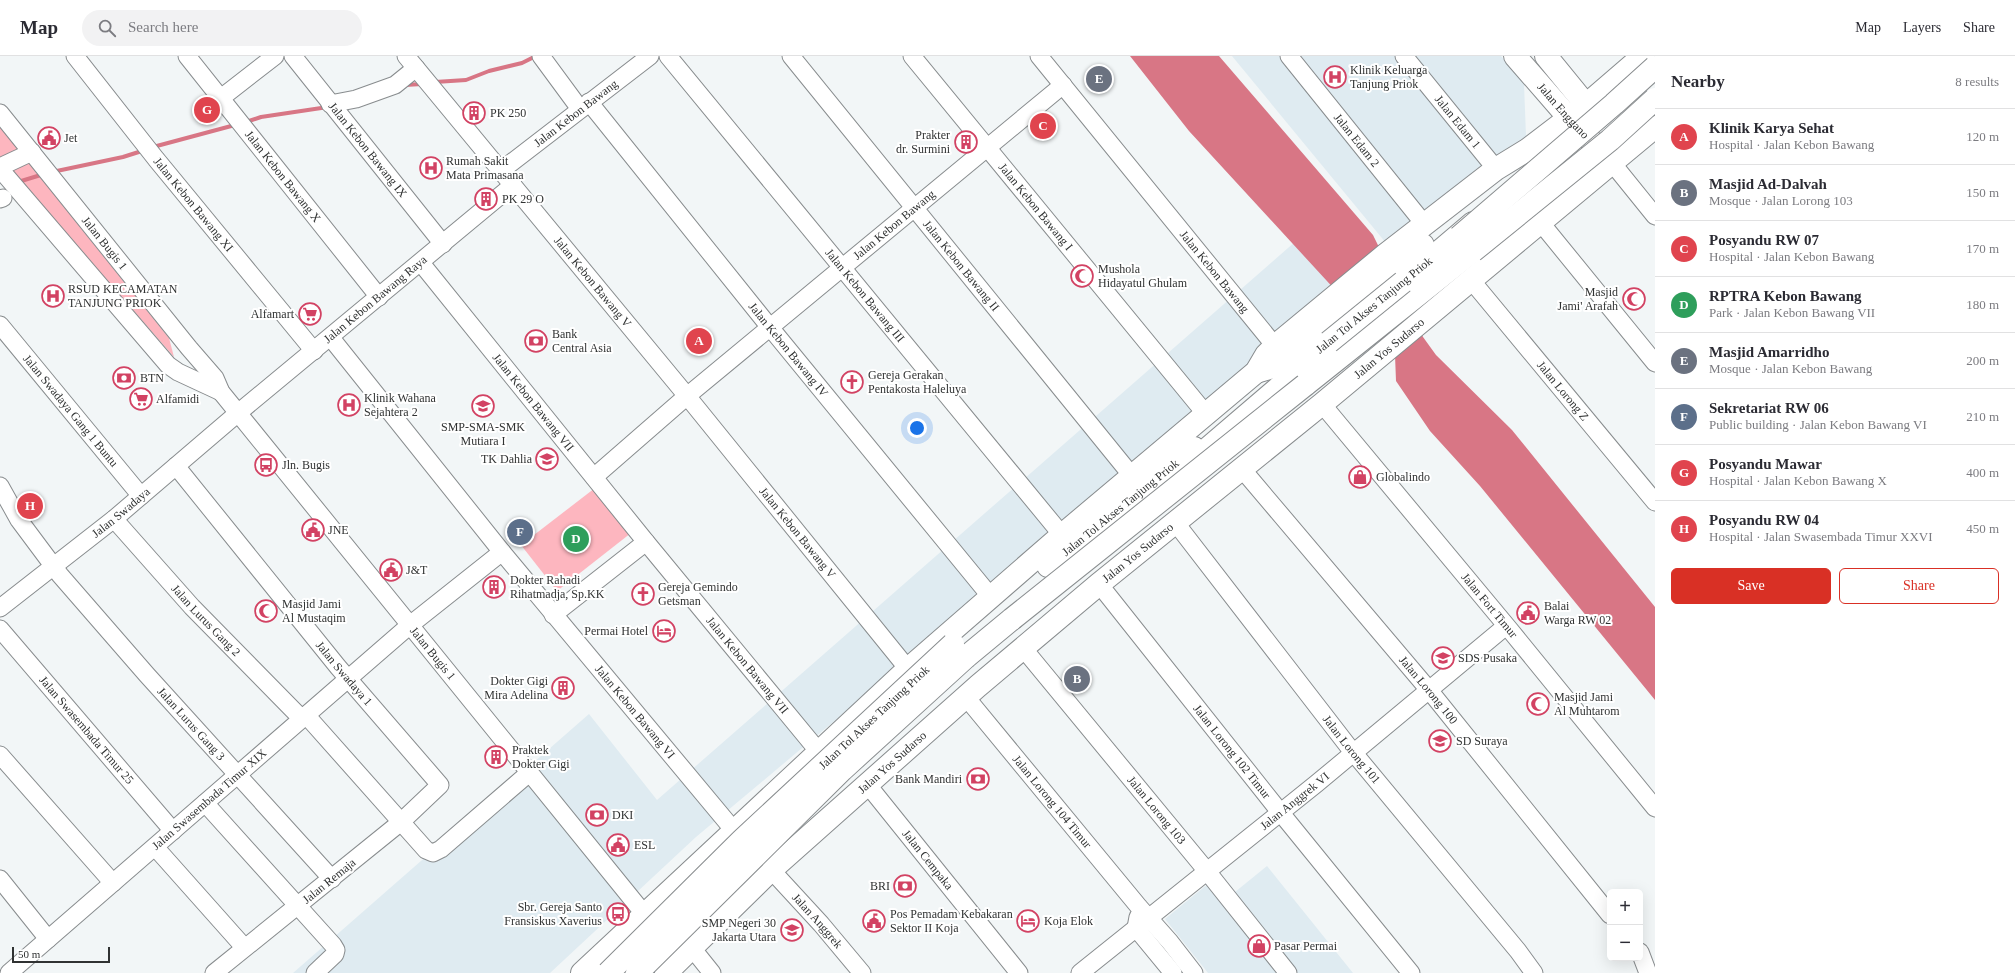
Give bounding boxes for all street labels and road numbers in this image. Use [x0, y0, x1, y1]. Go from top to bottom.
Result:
street label: Jalan Kebon Bawang [531, 77, 620, 150]
street label: Jalan Enggano [1535, 80, 1592, 142]
street label: Jalan Edam 1 [1432, 92, 1484, 151]
street label: Jalan Kebon Bawang IX [326, 99, 410, 200]
street label: Jalan Edam 2 [1331, 111, 1382, 170]
street label: Jalan Kebon Bawang X [242, 128, 324, 226]
street label: Jalan Kebon Bawang XI [151, 155, 236, 254]
street label: Jalan Kebon Bawang I [996, 160, 1076, 253]
street label: Jalan Kebon Bawang [850, 187, 938, 263]
street label: Jalan Bugis 1 [79, 214, 130, 273]
street label: Jalan Kebon Bawang II [920, 217, 1002, 314]
street label: Jalan Kebon Bawang [1177, 228, 1252, 316]
street label: Jalan Kebon Bawang V [551, 234, 634, 330]
street label: Jalan Kebon Bawang III [822, 246, 908, 345]
street label: Jalan Kebon Bawang Raya [321, 252, 430, 346]
street label: Jalan Tol Akses Tanjung Priok [1313, 254, 1435, 356]
street label: Jalan Kebon Bawang IV [746, 300, 831, 400]
street label: Jalan Yos Sudarso [1351, 315, 1427, 382]
street label: Jalan Kebon Bawang VII [490, 351, 577, 454]
street label: Jalan Swadaya Gang 1 Buntu [20, 352, 121, 470]
street label: Jalan Lorong Z [1534, 358, 1592, 424]
street label: Jalan Tol Akses Tanjung Priok [1059, 456, 1182, 559]
street label: Jalan Swadaya [89, 484, 153, 541]
street label: Jalan Kebon Bawang V [757, 484, 839, 581]
street label: Jalan Yos Sudarso [1099, 520, 1176, 586]
street label: Jalan Fort Timur [1459, 570, 1521, 641]
street label: Jalan Lurus Gang 2 [169, 582, 243, 659]
street label: Jalan Kebon Bawang VII [703, 614, 791, 716]
street label: Jalan Bugis 1 [407, 624, 459, 683]
street label: Jalan Swadaya 1 [313, 638, 375, 709]
street label: Jalan Lorong 100 [1396, 653, 1460, 727]
street label: Jalan Kebon Bawang VI [592, 662, 678, 762]
street label: Jalan Tol Akses Tanjung Priok [816, 663, 932, 772]
street label: Jalan Swasembada Timur 25 [36, 673, 137, 787]
street label: Jalan Lurus Gang 3 [155, 684, 228, 763]
street label: Jalan Lorong 102 Timur [1190, 702, 1274, 802]
street label: Jalan Lorong 101 [1320, 712, 1383, 787]
street label: Jalan Yos Sudarso [855, 728, 929, 797]
street label: Jalan Swasembada Timur XIX [149, 746, 270, 853]
street label: Jalan Lorong 104 Timur [1010, 752, 1095, 851]
street label: Jalan Anggrek VI [1257, 769, 1332, 833]
street label: Jalan Lorong 103 [1124, 773, 1189, 847]
street label: Jalan Cempaka [899, 827, 957, 893]
street label: Jalan Remaja [300, 855, 359, 907]
street label: Jalan Anggrek [789, 890, 846, 951]

